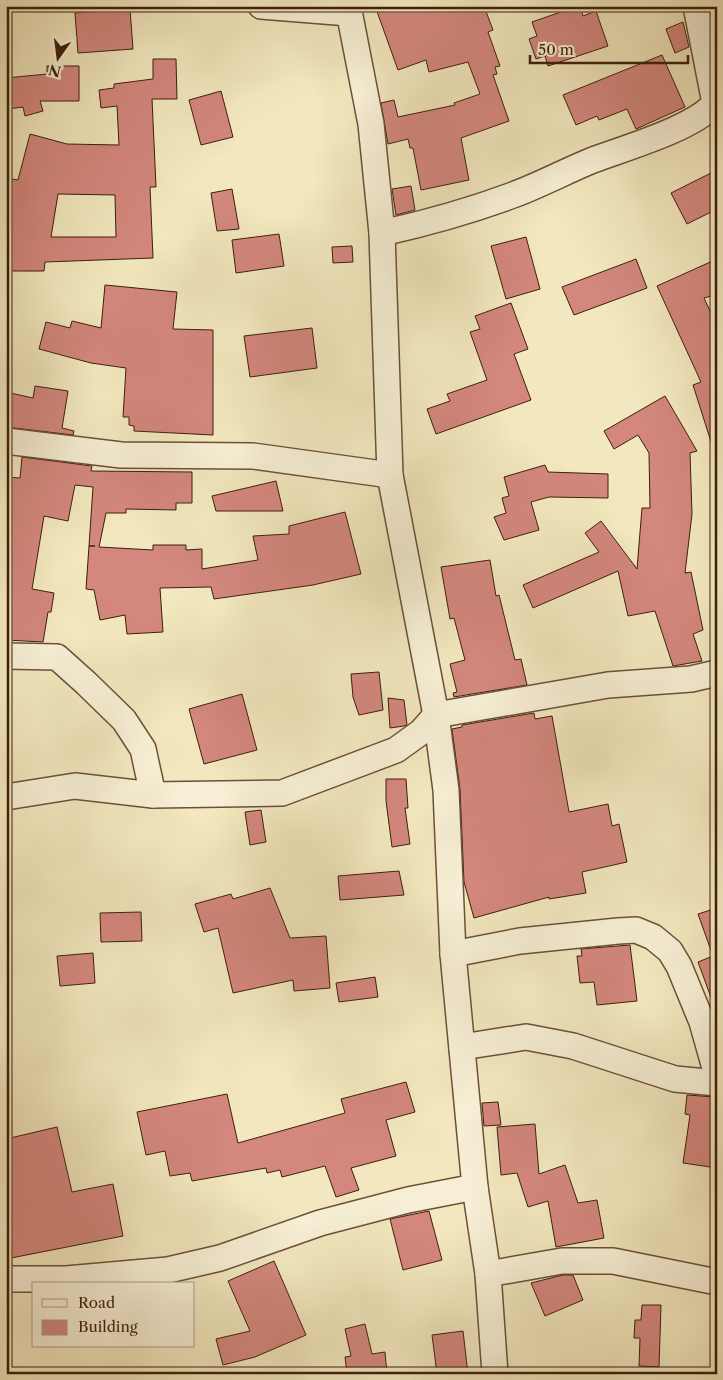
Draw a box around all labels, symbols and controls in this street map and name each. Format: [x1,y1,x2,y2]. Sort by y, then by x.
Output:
north arrow [32,32,82,82]
scale bar [530,32,688,64]
text: 50 m [538,40,574,59]
text: N [47,60,63,81]
legend [32,1282,195,1348]
text: Road [78,1293,115,1312]
text: Building [78,1317,138,1336]

